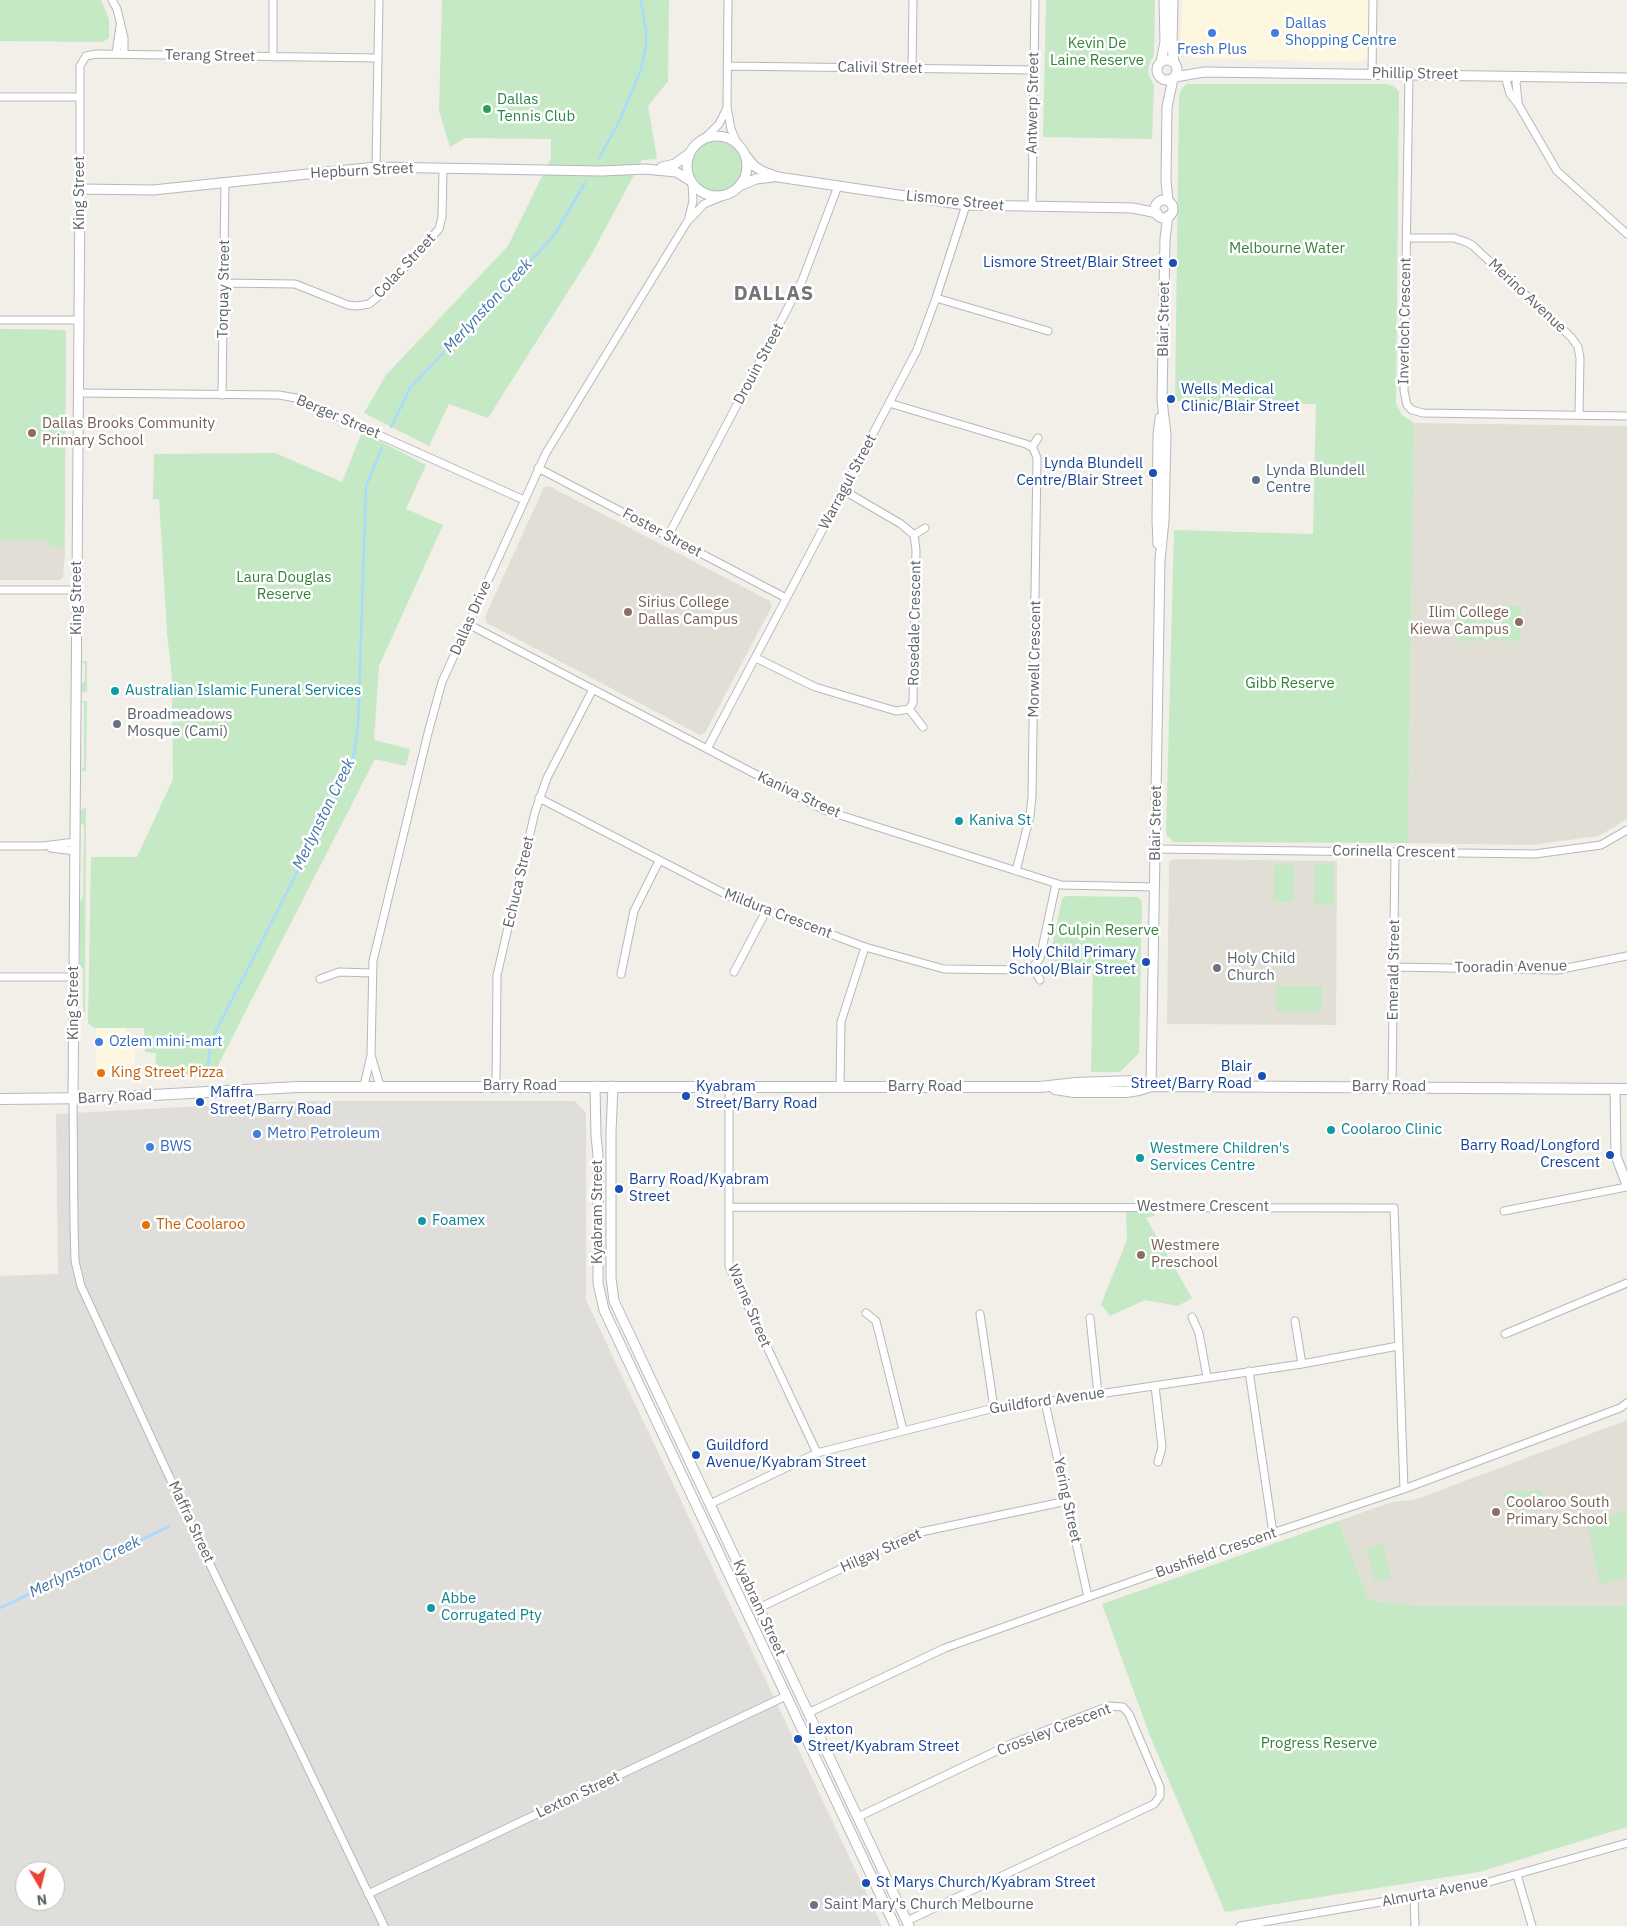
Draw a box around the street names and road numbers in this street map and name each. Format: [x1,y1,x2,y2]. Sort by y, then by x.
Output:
street label: Terang Street [165,46,255,66]
street label: Antwerp Street [1023,52,1043,154]
street label: Calivil Street [837,58,923,78]
street label: Phillip Street [1372,64,1458,84]
street label: King Street [71,156,89,230]
street label: Hepburn Street [310,159,414,183]
street label: Lismore Street [905,187,1005,215]
street label: Colac Street [370,230,440,302]
street label: Torquay Street [214,239,234,339]
street label: Merino Avenue [1484,255,1570,337]
street label: Inverloch Crescent [1395,257,1415,385]
street label: Blair Street [1154,281,1174,357]
street label: Drouin Street [730,320,788,408]
street label: Berger Street [293,391,383,443]
street label: Warragul Street [815,431,881,533]
street label: Foster Street [619,505,705,561]
street label: Rosedale Crescent [905,560,925,686]
street label: King Street [68,561,86,635]
street label: Dallas Drive [447,578,495,658]
street label: Morwell Crescent [1025,600,1045,718]
street label: Kaniva Street [755,768,843,822]
street label: Blair Street [1146,785,1166,861]
street label: Echuca Street [500,834,538,930]
street label: Corinella Crescent [1332,842,1456,862]
street label: Mildura Crescent [722,885,834,943]
street label: Emerald Street [1384,919,1404,1021]
street label: Tooradin Avenue [1455,957,1567,977]
street label: King Street [65,966,83,1040]
street label: Barry Road [483,1077,557,1095]
street label: Barry Road [888,1078,962,1096]
street label: Barry Road [1352,1078,1426,1096]
street label: Barry Road [77,1086,153,1108]
street label: Kyabram Street [589,1160,607,1264]
street label: Westmere Crescent [1137,1198,1269,1216]
street label: Warne Street [723,1262,775,1350]
street label: Guildford Avenue [988,1384,1106,1418]
street label: Yering Street [1049,1456,1085,1544]
street label: Maffra Street [164,1478,218,1566]
street label: Bushfield Crescent [1153,1524,1279,1582]
street label: Hilgay Street [838,1525,924,1577]
street label: Kyabram Street [729,1557,789,1659]
street label: Crossley Crescent [994,1700,1114,1760]
street label: Lexton Street [533,1768,623,1822]
street label: Almurta Avenue [1380,1873,1490,1911]

